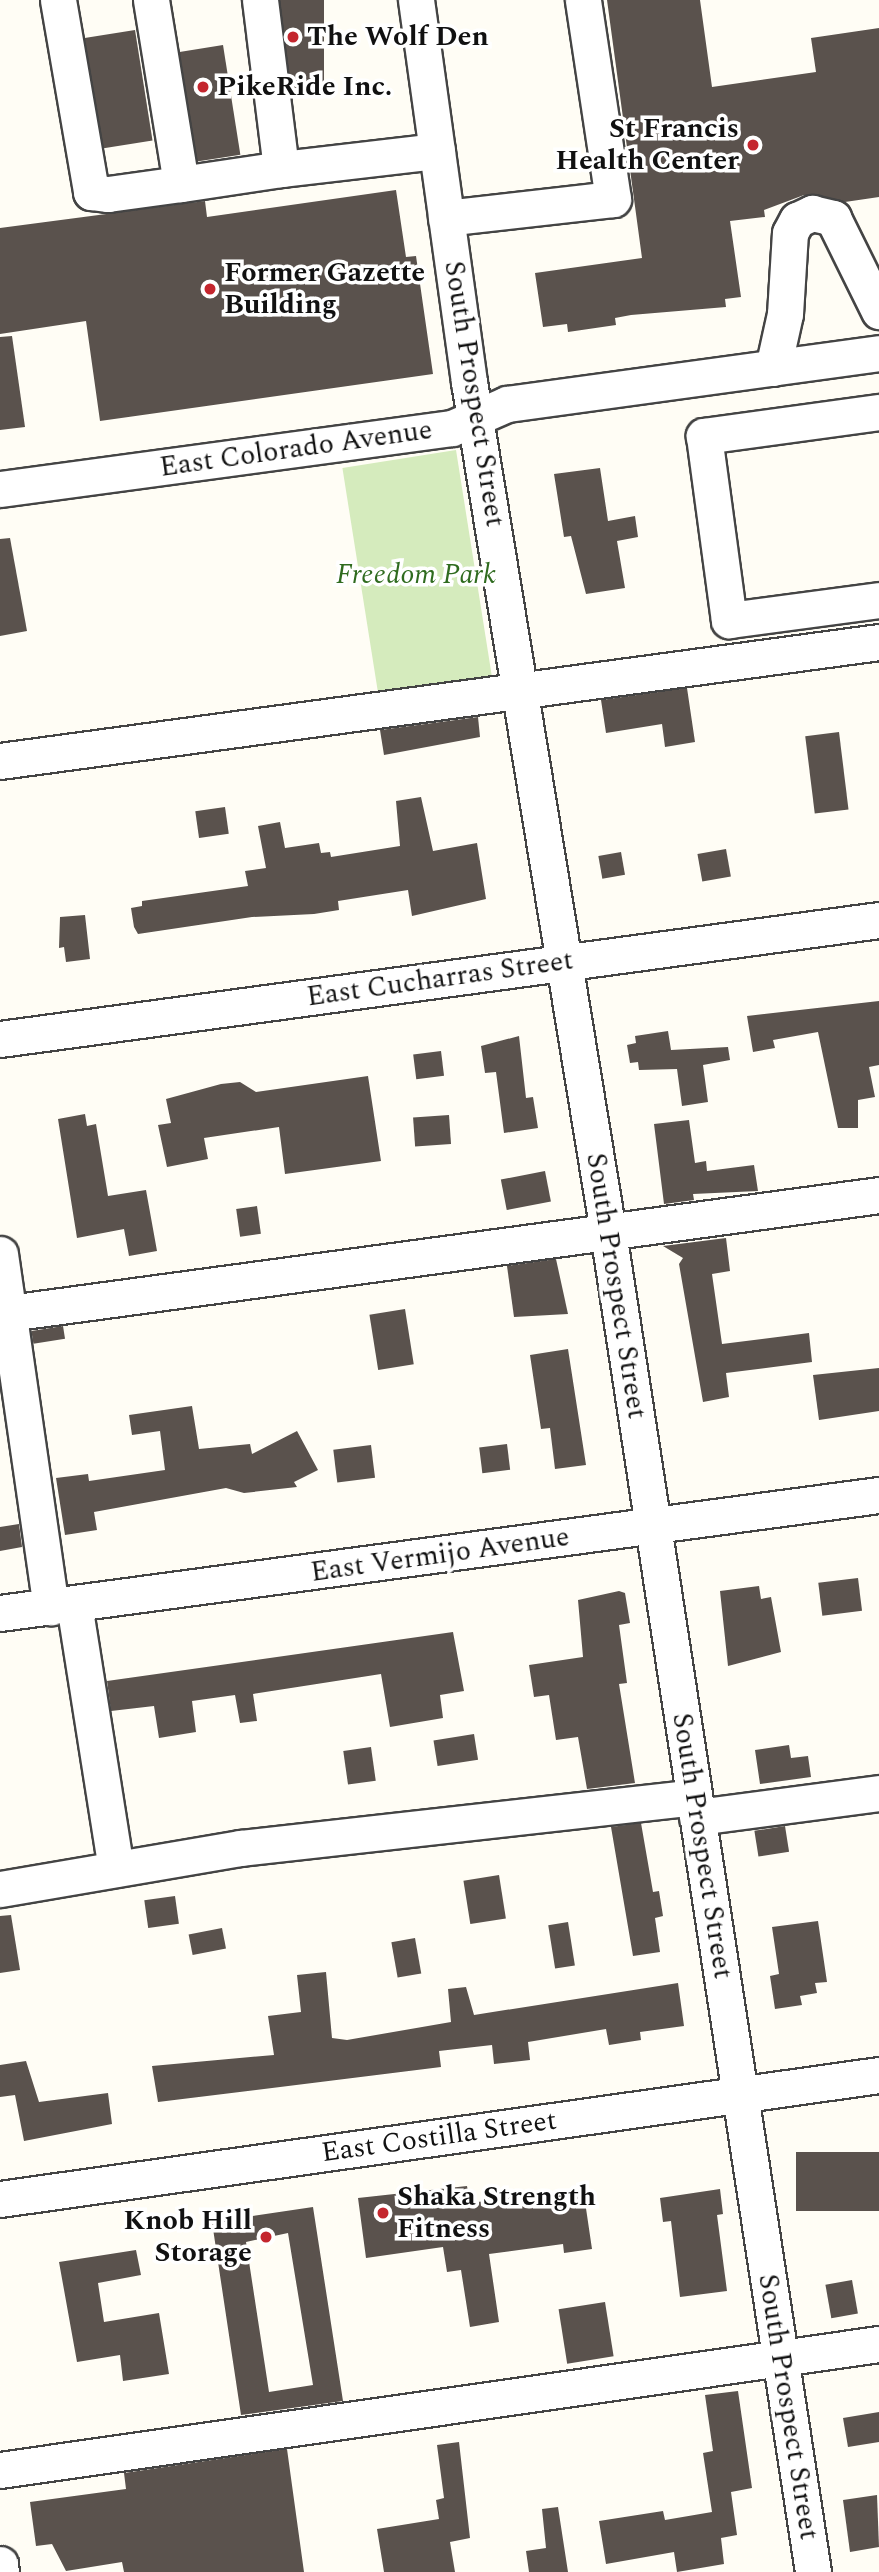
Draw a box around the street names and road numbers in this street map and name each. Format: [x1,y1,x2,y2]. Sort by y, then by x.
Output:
street label: South Prospect Street [436,259,512,529]
street label: East Colorado Avenue [158,413,434,485]
street label: East Cucharras Street [305,944,575,1014]
street label: South Prospect Street [578,1151,654,1421]
street label: East Vermijo Avenue [309,1520,571,1590]
street label: South Prospect Street [664,1711,740,1981]
street label: East Costilla Street [319,2104,559,2170]
street label: South Prospect Street [750,2272,826,2542]

